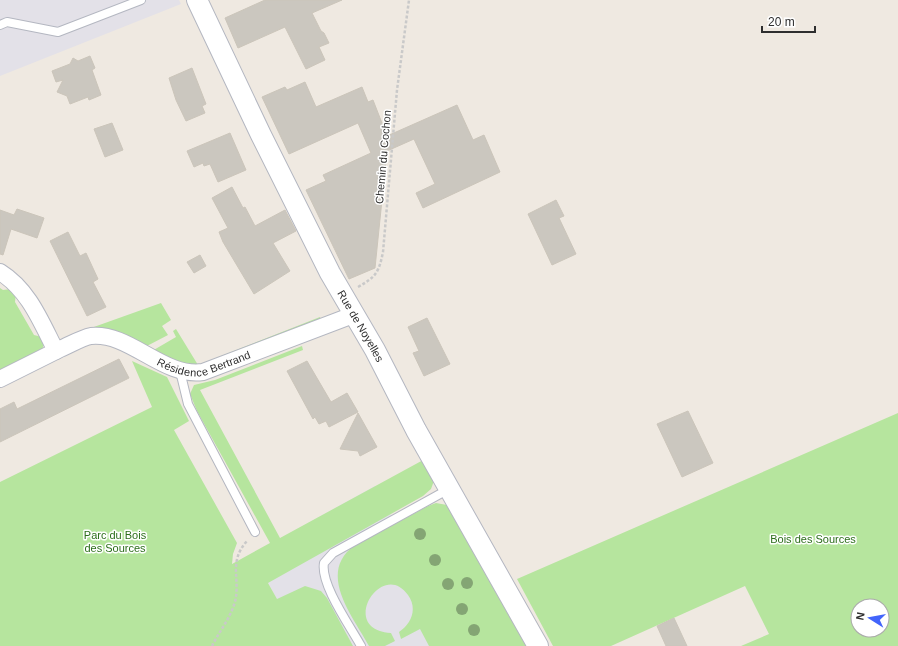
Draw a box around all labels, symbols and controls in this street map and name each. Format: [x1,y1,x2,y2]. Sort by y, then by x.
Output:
scale bar [762,8,815,34]
text: 20 m [768,15,795,29]
street label: Chemin du Cochon [373,110,393,204]
street label: Rue de Noyelles [335,288,386,364]
street label: Résidence Bertrand [155,349,252,379]
park label: Parc du Bois des Sources [84,529,147,554]
park label: Bois des Sources [770,533,856,545]
north arrow [850,598,890,638]
text: N [854,611,867,621]

